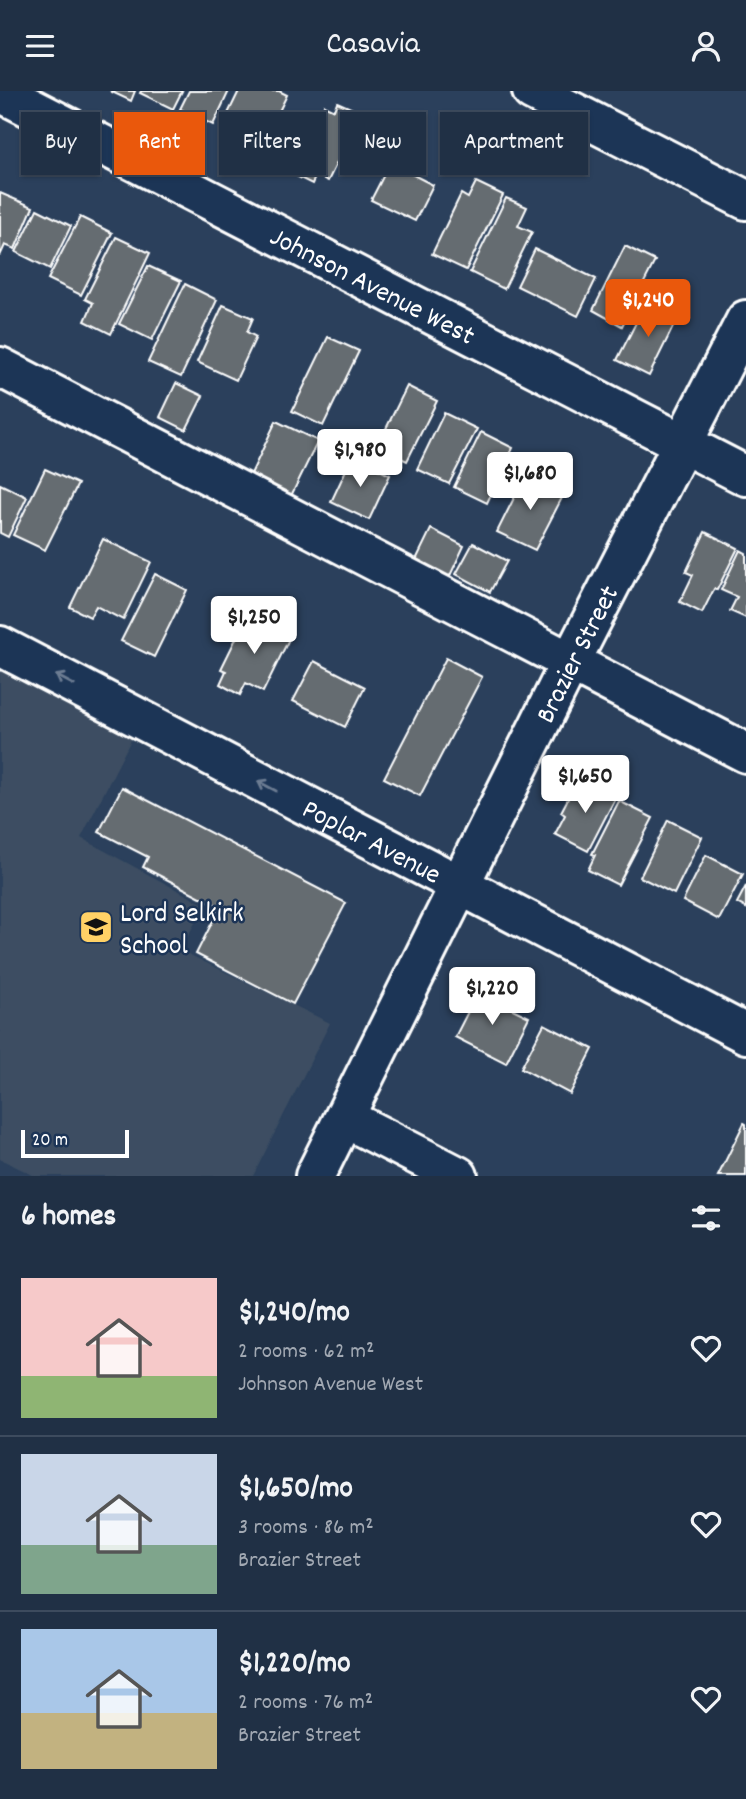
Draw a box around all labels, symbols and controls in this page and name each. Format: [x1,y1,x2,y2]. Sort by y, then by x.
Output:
text: Casavia [326,23,420,69]
icon: menu [21,27,59,65]
icon: person [687,27,725,65]
chip: Buy [21,112,100,175]
chip: Rent [114,112,205,175]
chip: Filters [219,112,326,175]
chip: New [340,112,426,175]
chip: Apartment [440,112,588,175]
street label: Johnson Avenue West [262,219,481,358]
pin: $1,240 [591,279,705,339]
text: $1,240 [621,285,675,318]
pin: $1,980 [303,429,417,489]
text: $1,980 [333,435,387,468]
pin: $1,680 [473,453,587,512]
text: $1,680 [503,458,557,491]
street label: Brazier Street [528,580,632,731]
pin: $1,250 [197,596,311,656]
text: $1,250 [227,602,281,635]
one-way arrow [55,673,76,687]
pin: $1,650 [528,755,642,815]
text: $1,650 [557,761,613,794]
one-way arrow [257,779,278,792]
street label: Poplar Avenue [294,792,447,897]
place label: Lord Selkirk School [120,896,244,968]
school or university icon: Lord Selkirk School [77,908,115,946]
pin: $1,220 [435,967,549,1027]
text: $1,220 [465,973,519,1006]
scale bar [21,1127,130,1159]
text: 20 m [32,1128,68,1155]
text: 6 homes [21,1197,116,1240]
icon: filters [687,1199,725,1237]
text: $1,240/mo [238,1293,350,1336]
icon: home [77,1306,161,1390]
icon: heart [687,1329,725,1367]
text: 2 rooms · 62 m² [238,1336,374,1369]
text: Johnson Avenue West [238,1369,423,1402]
text: $1,650/mo [238,1469,353,1512]
icon: home [77,1482,161,1566]
icon: heart [687,1505,725,1543]
text: 3 rooms · 86 m² [238,1512,374,1545]
text: Brazier Street [238,1545,361,1578]
text: $1,220/mo [238,1644,351,1687]
icon: home [77,1657,161,1741]
icon: heart [687,1680,725,1718]
text: 2 rooms · 76 m² [238,1687,373,1720]
text: Brazier Street [238,1720,361,1753]

